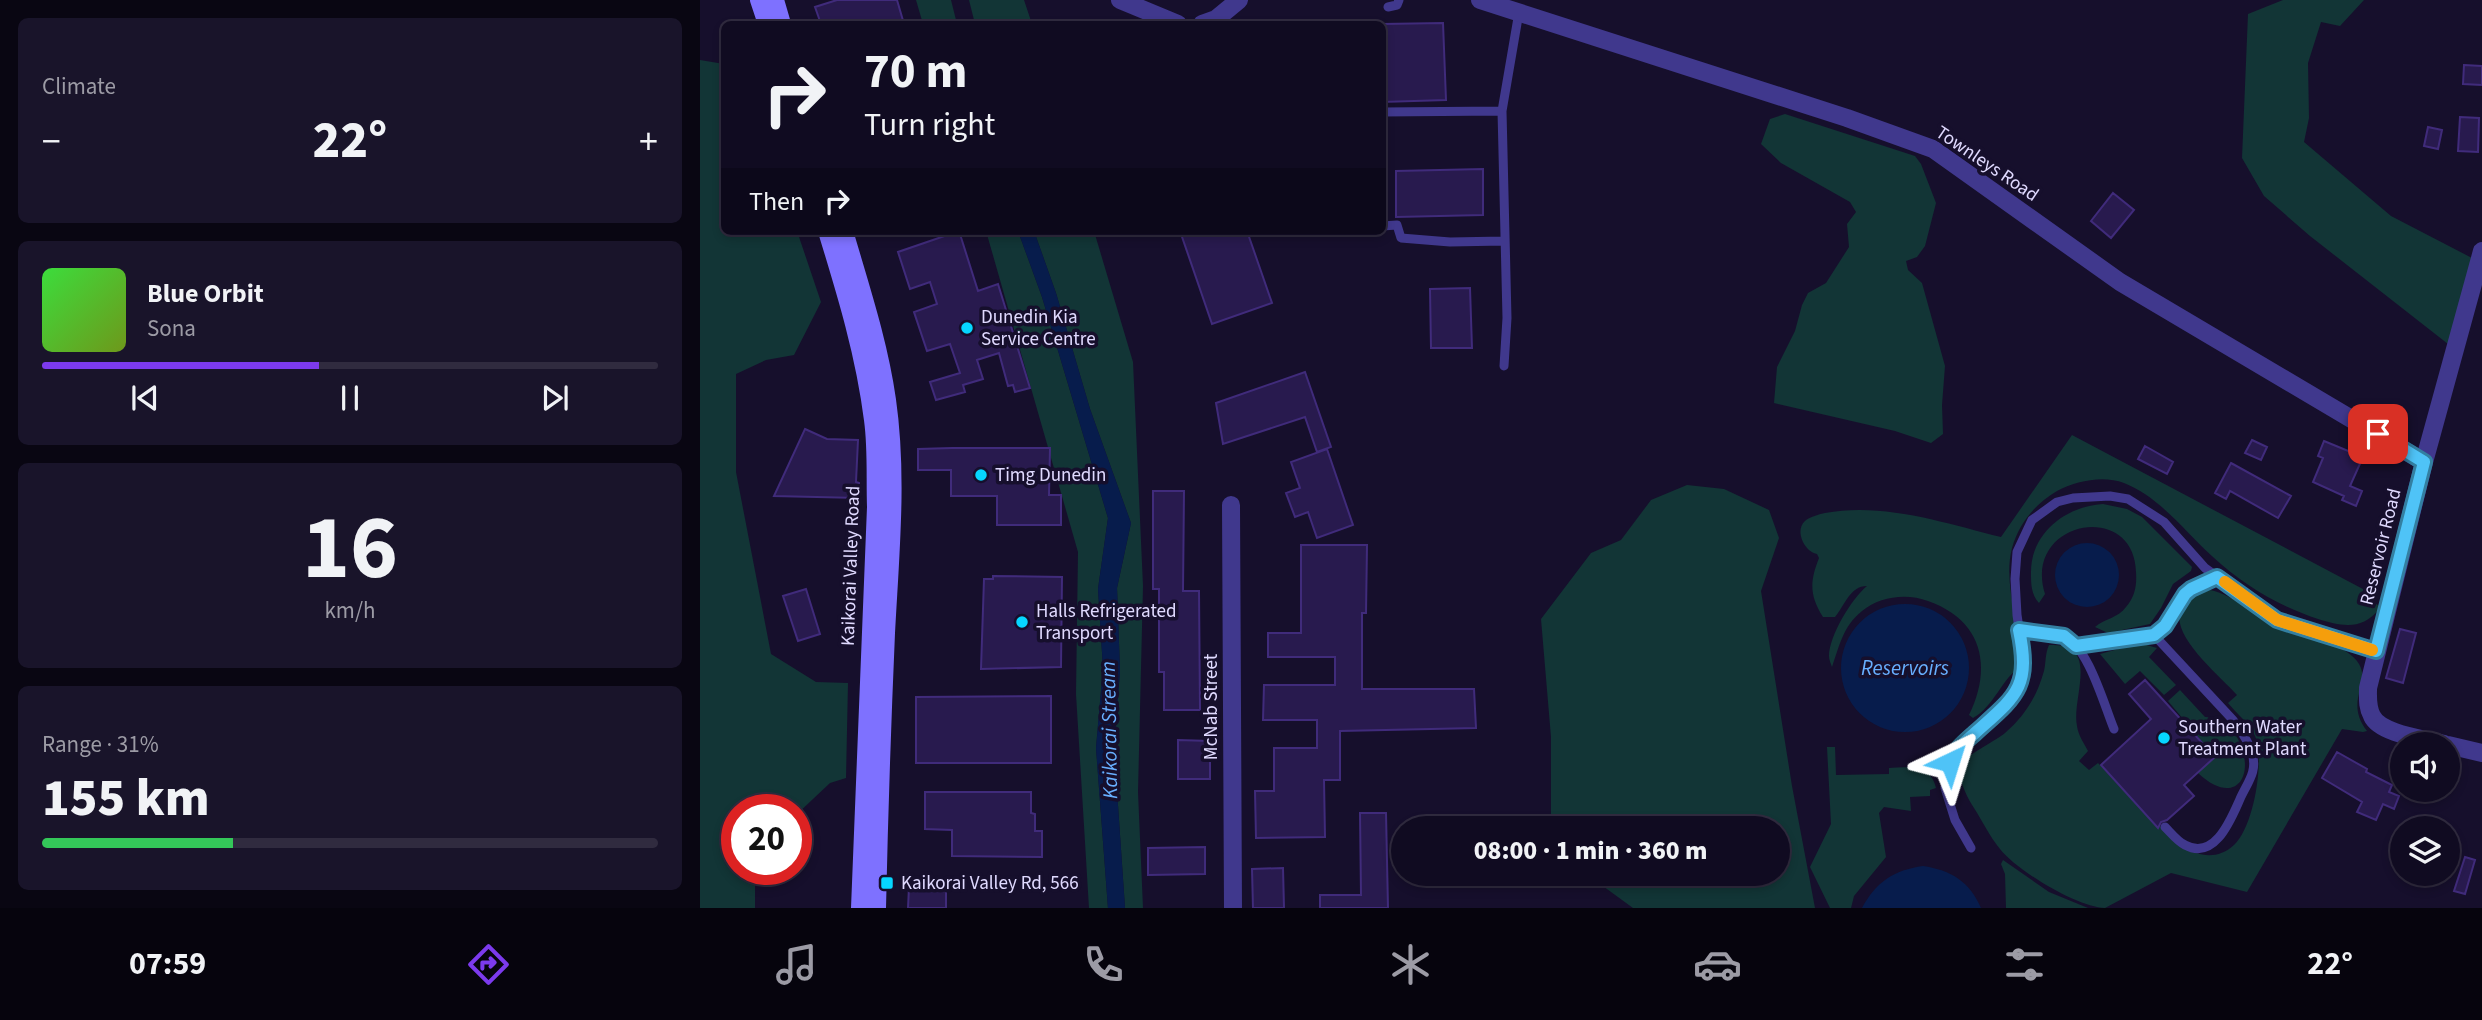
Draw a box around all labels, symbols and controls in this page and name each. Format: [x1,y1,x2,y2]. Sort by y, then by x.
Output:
text: 70 m [864,37,968,107]
icon: right [749,49,840,140]
text: Climate [42,70,116,103]
text: Turn right [864,102,995,148]
text: 22° [313,104,387,178]
text: − [42,115,61,169]
text: + [639,115,658,169]
street label: Townleys Road [1930,120,2044,208]
icon: right [818,182,856,220]
text: Then [749,183,804,220]
text: Blue Orbit [147,275,264,312]
place label: Dunedin Kia Service Centre [981,304,1096,353]
text: Sona [147,312,196,345]
marker: Dunedin Kia Service Centre [959,320,975,336]
icon: previous [126,379,164,417]
icon: pause [331,379,369,417]
icon: next [536,379,574,417]
pin [2348,404,2408,464]
icon: arrive [2359,415,2397,453]
place label: Timg Dunedin [995,462,1106,489]
marker: Timg Dunedin [973,467,989,483]
text: 16 [302,484,398,613]
street label: Kaikorai Valley Road [835,485,867,647]
street label: Reservoir Road [2353,486,2409,608]
text: km/h [324,594,376,627]
place label: Halls Refrigerated Transport [1036,598,1177,647]
marker: Halls Refrigerated Transport [1014,614,1030,630]
street label: McNab Street [1198,653,1225,760]
water label: Reservoirs [1861,653,1949,683]
water label: Kaikorai Stream [1093,661,1125,799]
place label: Southern Water Treatment Plant [2178,714,2307,763]
position arrow [1913,725,1987,799]
text: Range · 31% [42,728,159,761]
marker: Southern Water Treatment Plant [2156,730,2172,746]
map controls [2390,732,2460,886]
button: sound [2390,732,2460,802]
text: 155 km [42,762,210,836]
speed limit sign: 20 [721,794,812,885]
button: layers [2390,816,2460,886]
text: 08:00 · 1 min · 360 m [1474,832,1707,869]
place label: Kaikorai Valley Rd, 566 [901,870,1079,897]
marker: Kaikorai Valley Rd, 566 [879,875,895,891]
icon: directions [464,940,513,989]
icon: music [772,940,821,989]
icon: phone [1079,940,1128,989]
icon: climate [1386,940,1435,989]
icon: car [1693,940,1742,989]
icon: filters [2000,940,2049,989]
text: 07:59 [129,941,206,987]
text: 22° [2307,941,2353,987]

